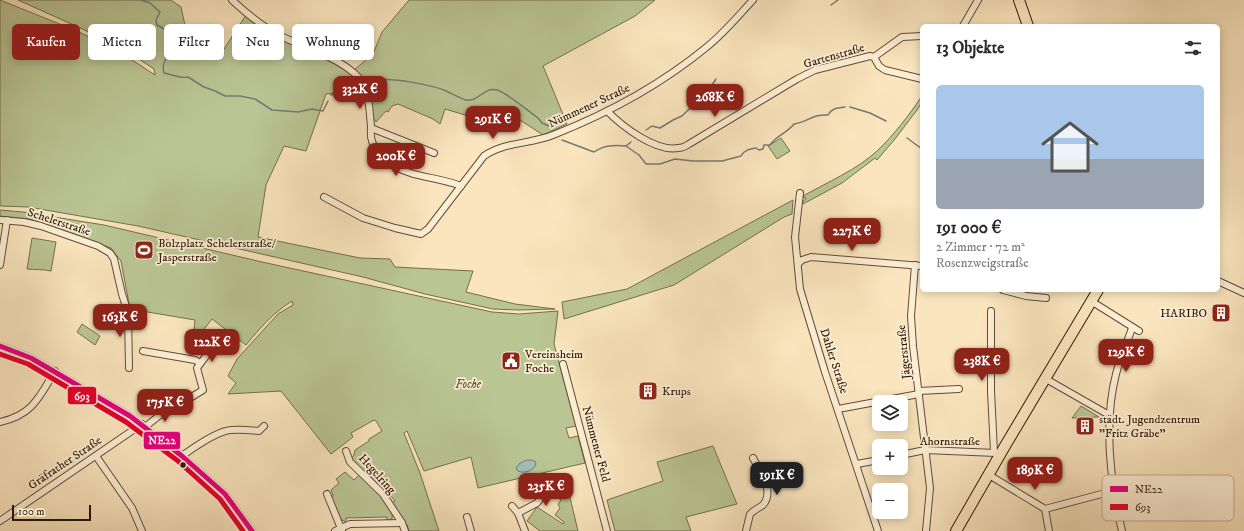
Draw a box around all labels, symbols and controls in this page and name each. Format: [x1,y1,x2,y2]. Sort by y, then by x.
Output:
chip: Kaufen [12,24,80,60]
chip: Mieten [88,24,156,60]
chip: Filter [164,24,224,60]
chip: Neu [232,24,284,60]
chip: Wohnung [292,24,374,60]
text: 13 Objekte [936,37,1004,59]
icon: filters [1182,37,1204,59]
street label: Gartenstraße [802,40,866,72]
pin: 332K € [327,76,393,110]
street label: Nümmener Straße [546,80,632,132]
text: 332K € [342,81,378,97]
pin: 268K € [682,84,748,118]
text: 268K € [695,89,735,105]
pin: 291K € [460,106,526,140]
text: 291K € [474,111,512,127]
icon: home [1034,111,1106,183]
pin: 200K € [363,143,429,177]
text: 200K € [376,148,416,164]
street label: Schelerstraße [26,205,92,239]
text: 191 000 € [936,217,1002,239]
pin: 227K € [819,218,885,252]
text: 227K € [833,223,871,239]
place label: Bolzplatz Schelerstraße/ Jasperstraße [157,236,277,265]
sports icon: Bolzplatz Schelerstraße/ Jasperstraße [133,239,155,261]
text: 2 Zimmer · 72 m² [936,239,1025,255]
text: Rosenzweigstraße [936,255,1029,271]
building icon: HARIBO [1210,302,1232,324]
pin: 163K € [87,304,153,338]
place label: HARIBO [1160,306,1207,321]
text: 163K € [102,309,138,325]
street label: Jägerstraße [894,324,914,381]
street label: Dahler Straße [816,326,852,396]
pin: 122K € [179,329,245,363]
text: 122K € [193,334,231,350]
pin: 129K € [1093,339,1159,373]
text: 129K € [1107,344,1145,360]
place label: Vereinsheim Foche [524,347,583,376]
pin: 238K € [949,348,1015,382]
public building icon: Vereinsheim Foche [500,350,522,372]
text: 238K € [963,353,1001,369]
park label: Foche [455,377,482,392]
building icon: Krups [637,380,659,402]
place label: Krups [662,384,691,399]
line badge: 693 [67,386,97,405]
pin: 175K € [132,389,198,423]
text: 693 [74,390,90,404]
text: 175K € [146,394,184,410]
map controls [872,395,908,519]
button: layers [872,395,908,431]
street label: Nümmener Feld [579,404,613,484]
place label: städt. Jugendzentrum "Fritz Gräbe" [1099,412,1200,441]
building icon: städt. Jugendzentrum "Fritz Gräbe" [1074,415,1096,437]
line badge: NE22 [143,431,181,450]
street label: Gräfrather Straße [25,433,105,493]
text: NE22 [148,434,176,448]
street label: Ahornstraße [920,434,980,449]
button: + [872,439,908,475]
street label: Hegelring [355,451,399,497]
pin: 189K € [1002,457,1068,491]
unlabelled marker [178,460,188,470]
pin: 191K € [744,462,810,496]
text: 189K € [1016,462,1054,478]
text: 191K € [759,467,795,483]
pin: 235K € [513,473,579,507]
legend [1102,475,1234,521]
text: 235K € [527,478,565,494]
button: − [872,483,908,519]
text: NE22 [1135,483,1163,497]
text: 693 [1135,501,1150,515]
scale bar [12,503,91,522]
text: 100 m [18,505,44,519]

